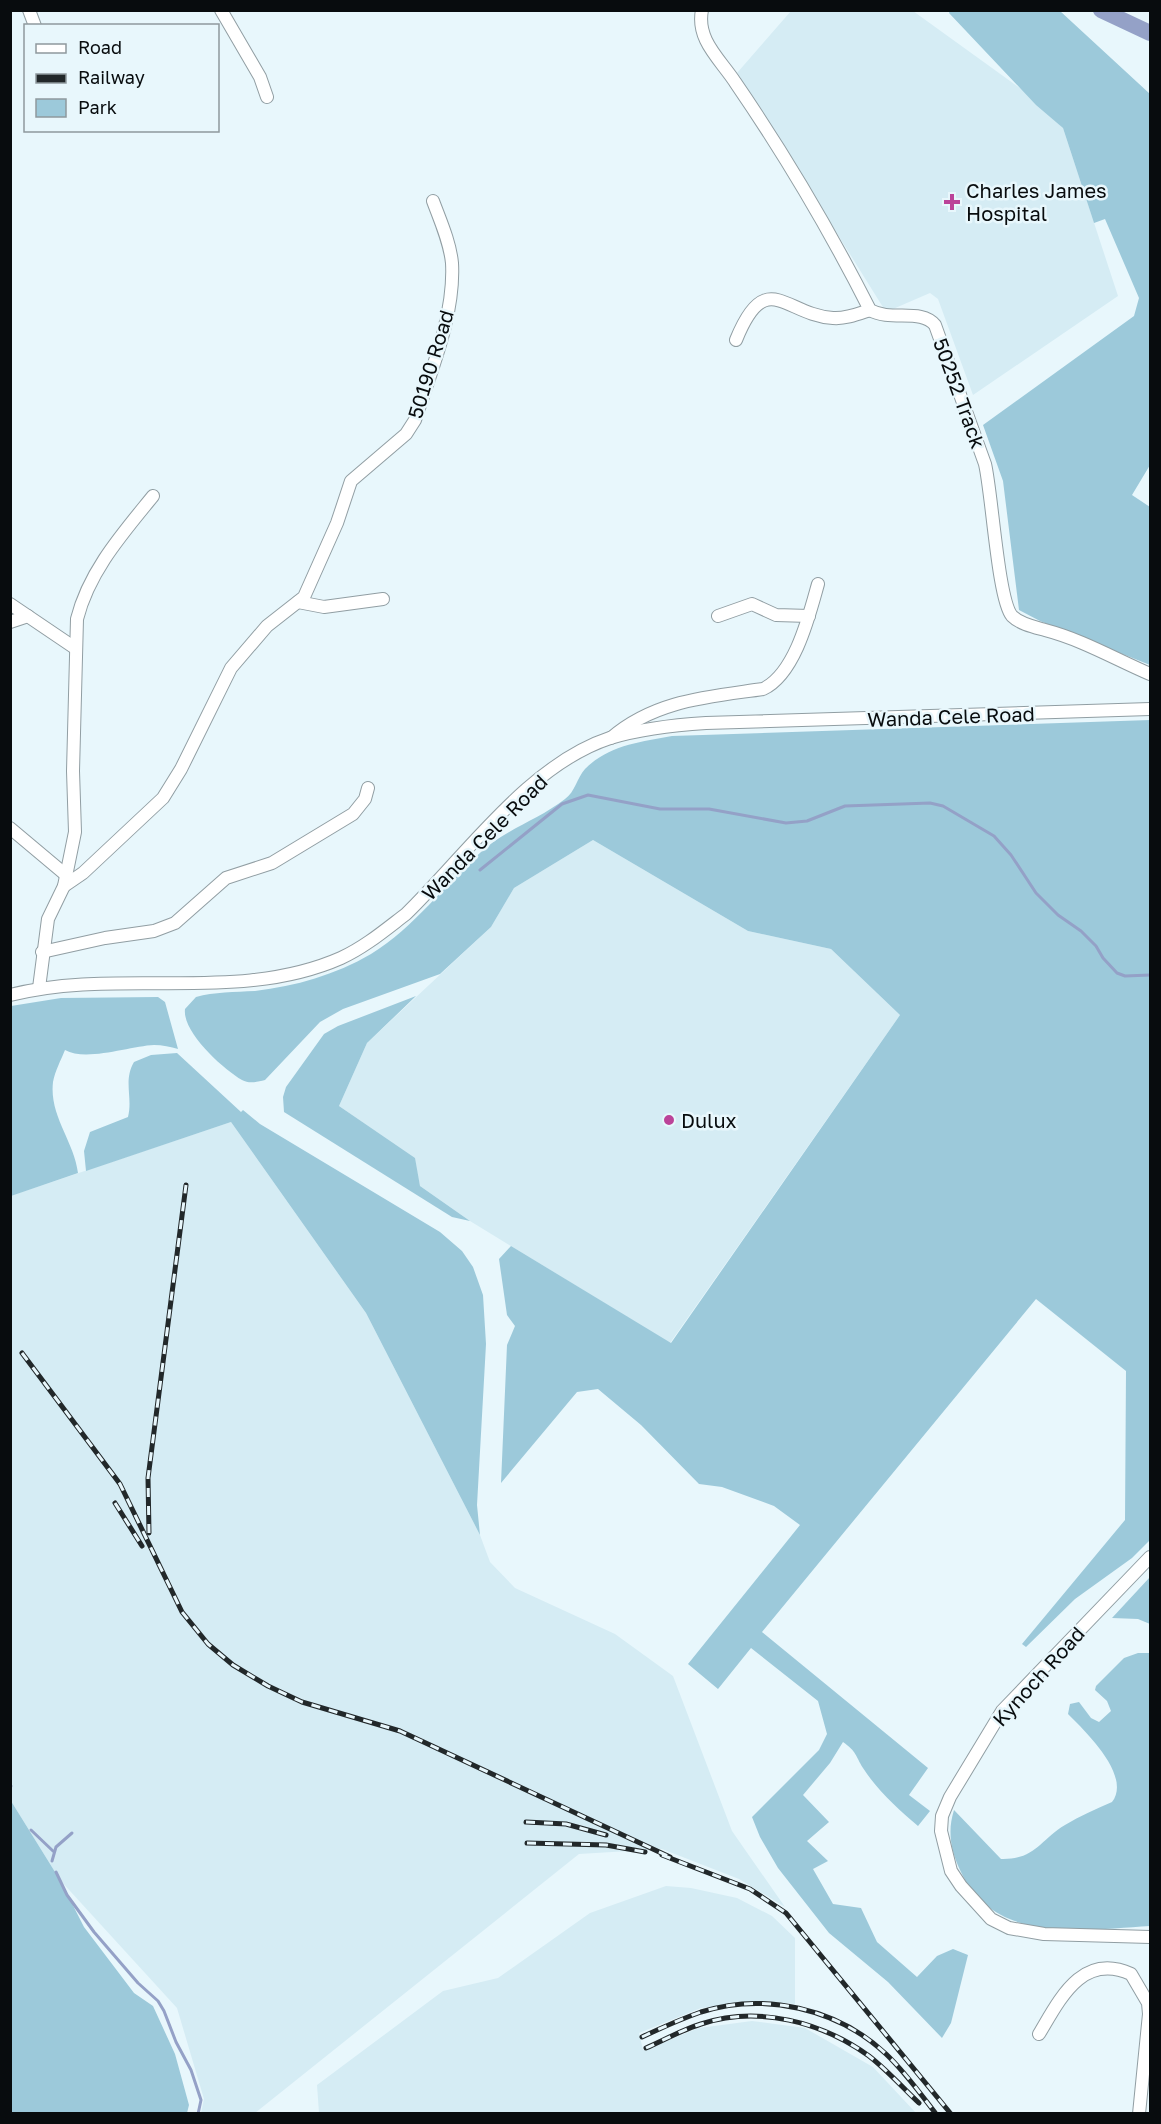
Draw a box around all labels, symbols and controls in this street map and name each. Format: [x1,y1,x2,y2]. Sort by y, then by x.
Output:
legend [24,24,219,132]
text: Road [78,36,122,58]
text: Railway [78,66,145,88]
text: Park [78,96,117,118]
place label: Charles James Hospital [966,178,1107,225]
marker: Charles James Hospital [943,193,961,211]
street label: 50190 Road [402,307,458,421]
street label: 50252 Track [929,335,991,451]
street label: Wanda Cele Road [867,701,1035,731]
street label: Wanda Cele Road [416,769,552,905]
place label: Dulux [681,1108,737,1132]
marker: Dulux [662,1113,676,1127]
street label: Kynoch Road [987,1621,1089,1731]

